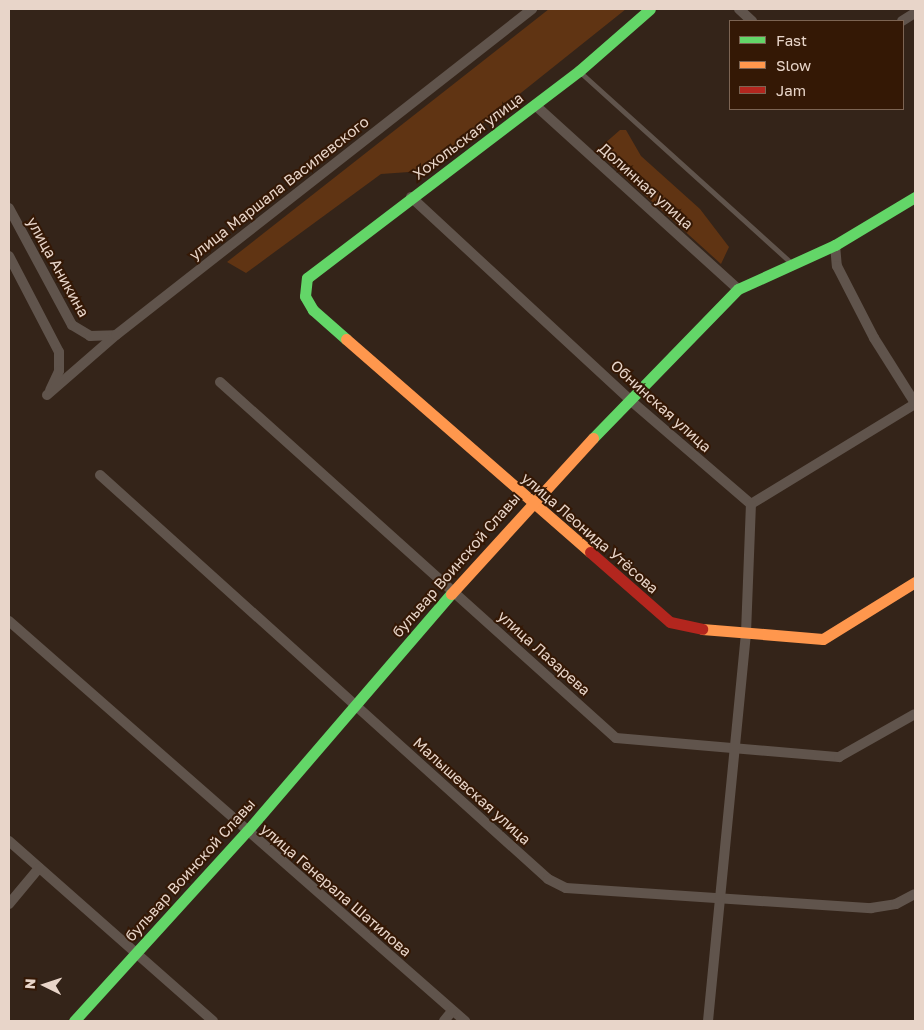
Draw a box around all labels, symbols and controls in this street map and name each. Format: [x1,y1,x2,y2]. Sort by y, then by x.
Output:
legend [729,20,904,110]
text: Fast [776,31,807,49]
text: Slow [776,56,811,74]
text: Jam [776,81,806,99]
street label: Хохольская улица [409,89,527,183]
street label: улица Маршала Василевского [186,112,372,264]
street label: Долинная улица [595,139,697,233]
street label: улица Аникина [23,214,93,320]
street label: Обнинская улица [607,356,715,456]
street label: улица Леонида Утёсова [518,469,662,597]
street label: бульвар Воинской Славы [388,489,524,641]
street label: улица Лазарева [494,607,594,699]
street label: Малышевская улица [410,734,534,848]
street label: бульвар Воинской Славы [121,795,259,945]
street label: улица Генерала Шатилова [257,820,415,960]
north arrow [20,960,70,1010]
text: N [21,978,38,990]

